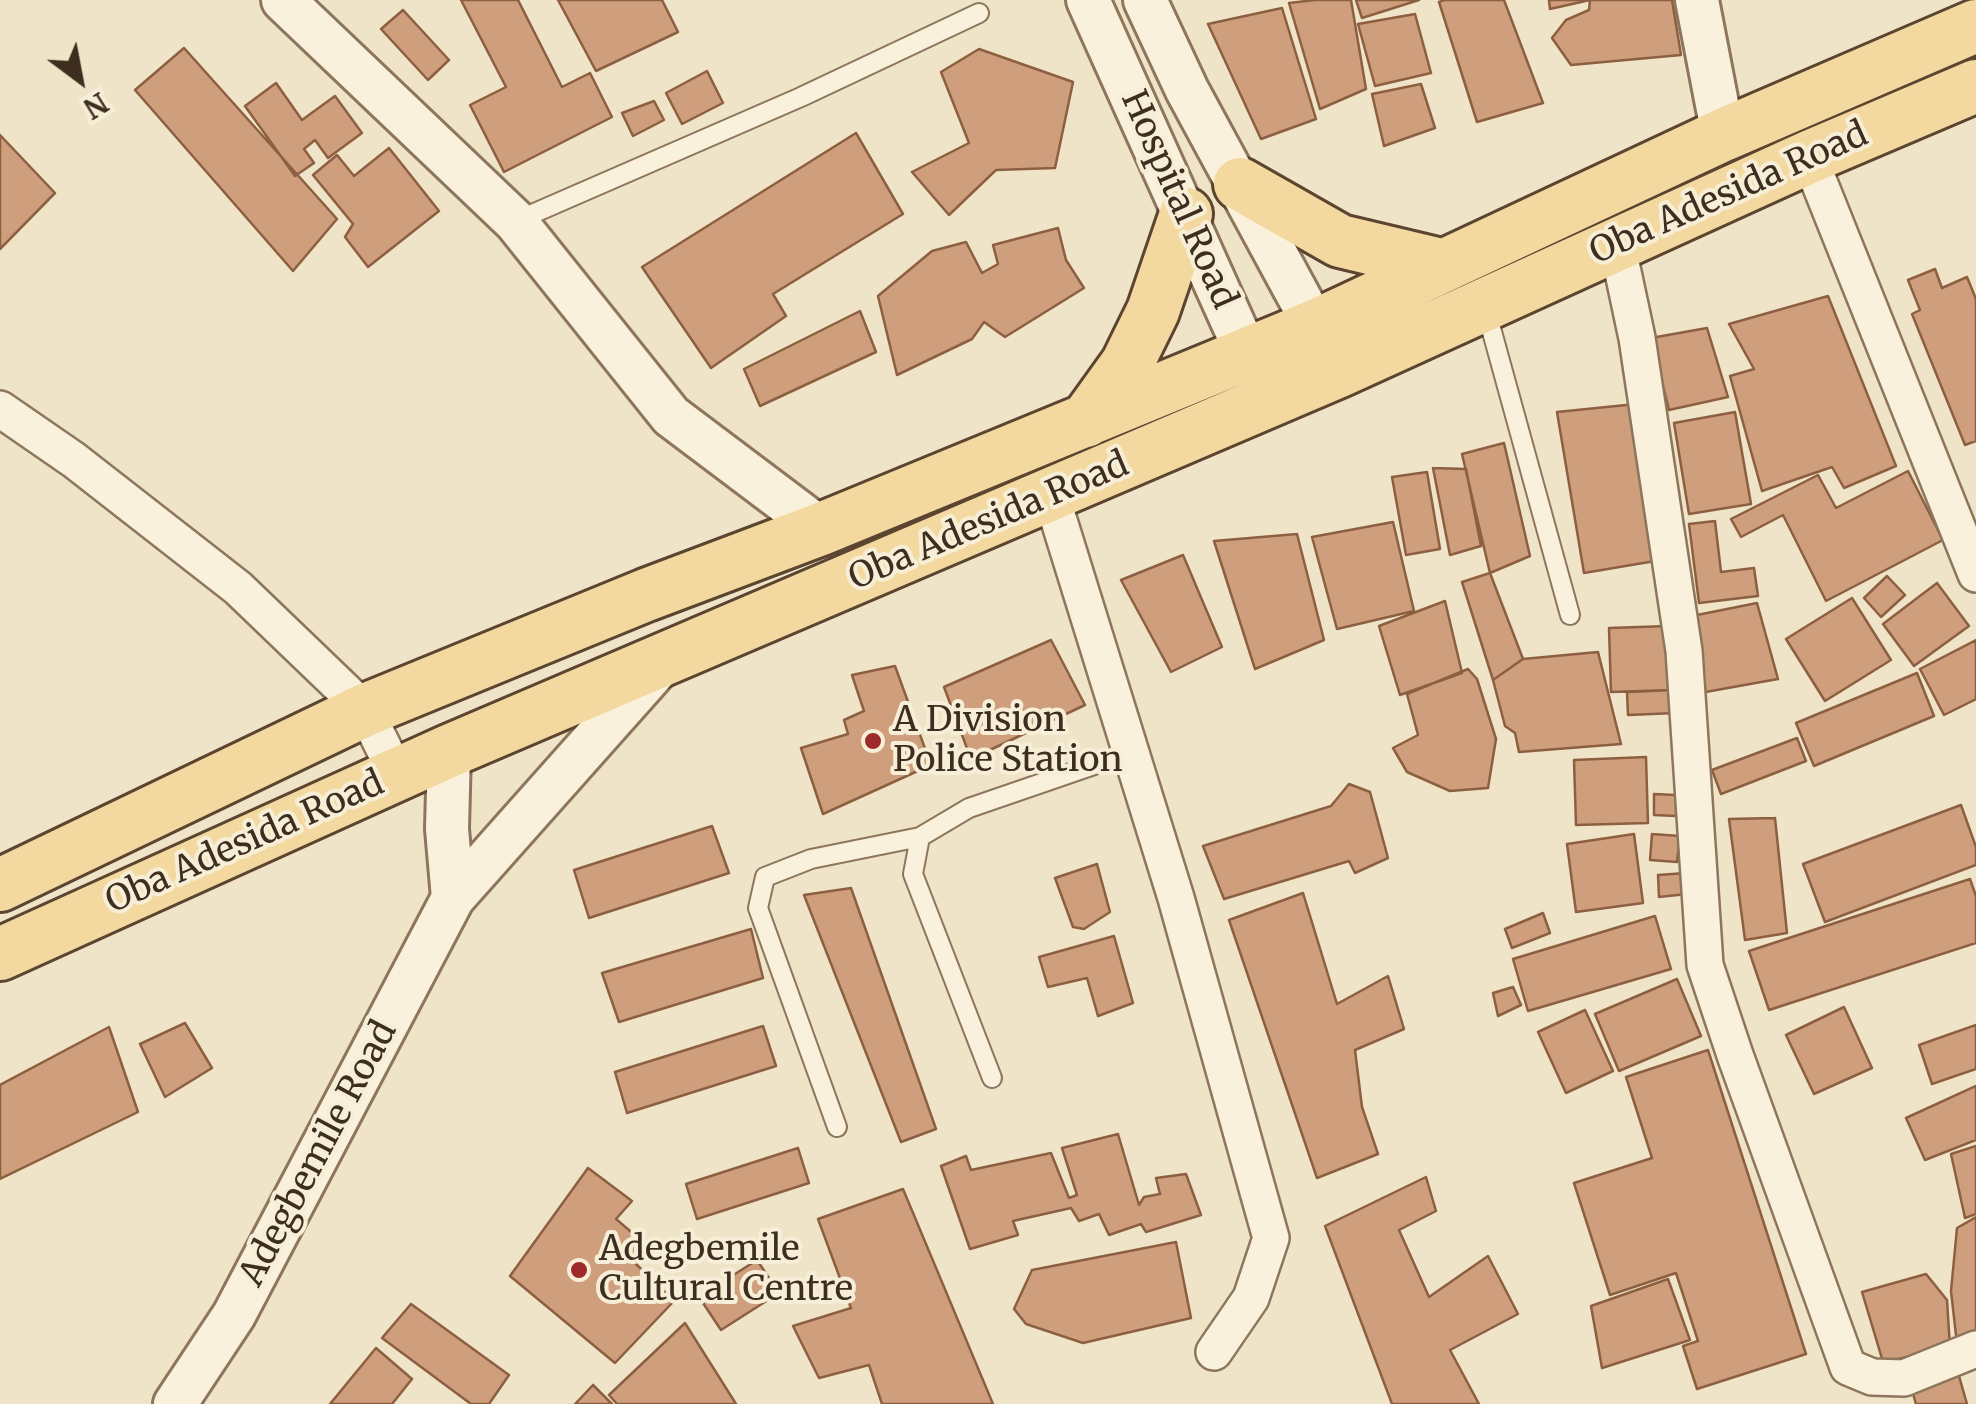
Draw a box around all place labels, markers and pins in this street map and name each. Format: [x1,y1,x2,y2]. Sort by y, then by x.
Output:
place label: A Division Police Station [893,700,1123,782]
marker: A Division Police Station [862,730,884,752]
place label: Adegbemile Cultural Centre [599,1229,853,1311]
marker: Adegbemile Cultural Centre [568,1259,590,1281]

